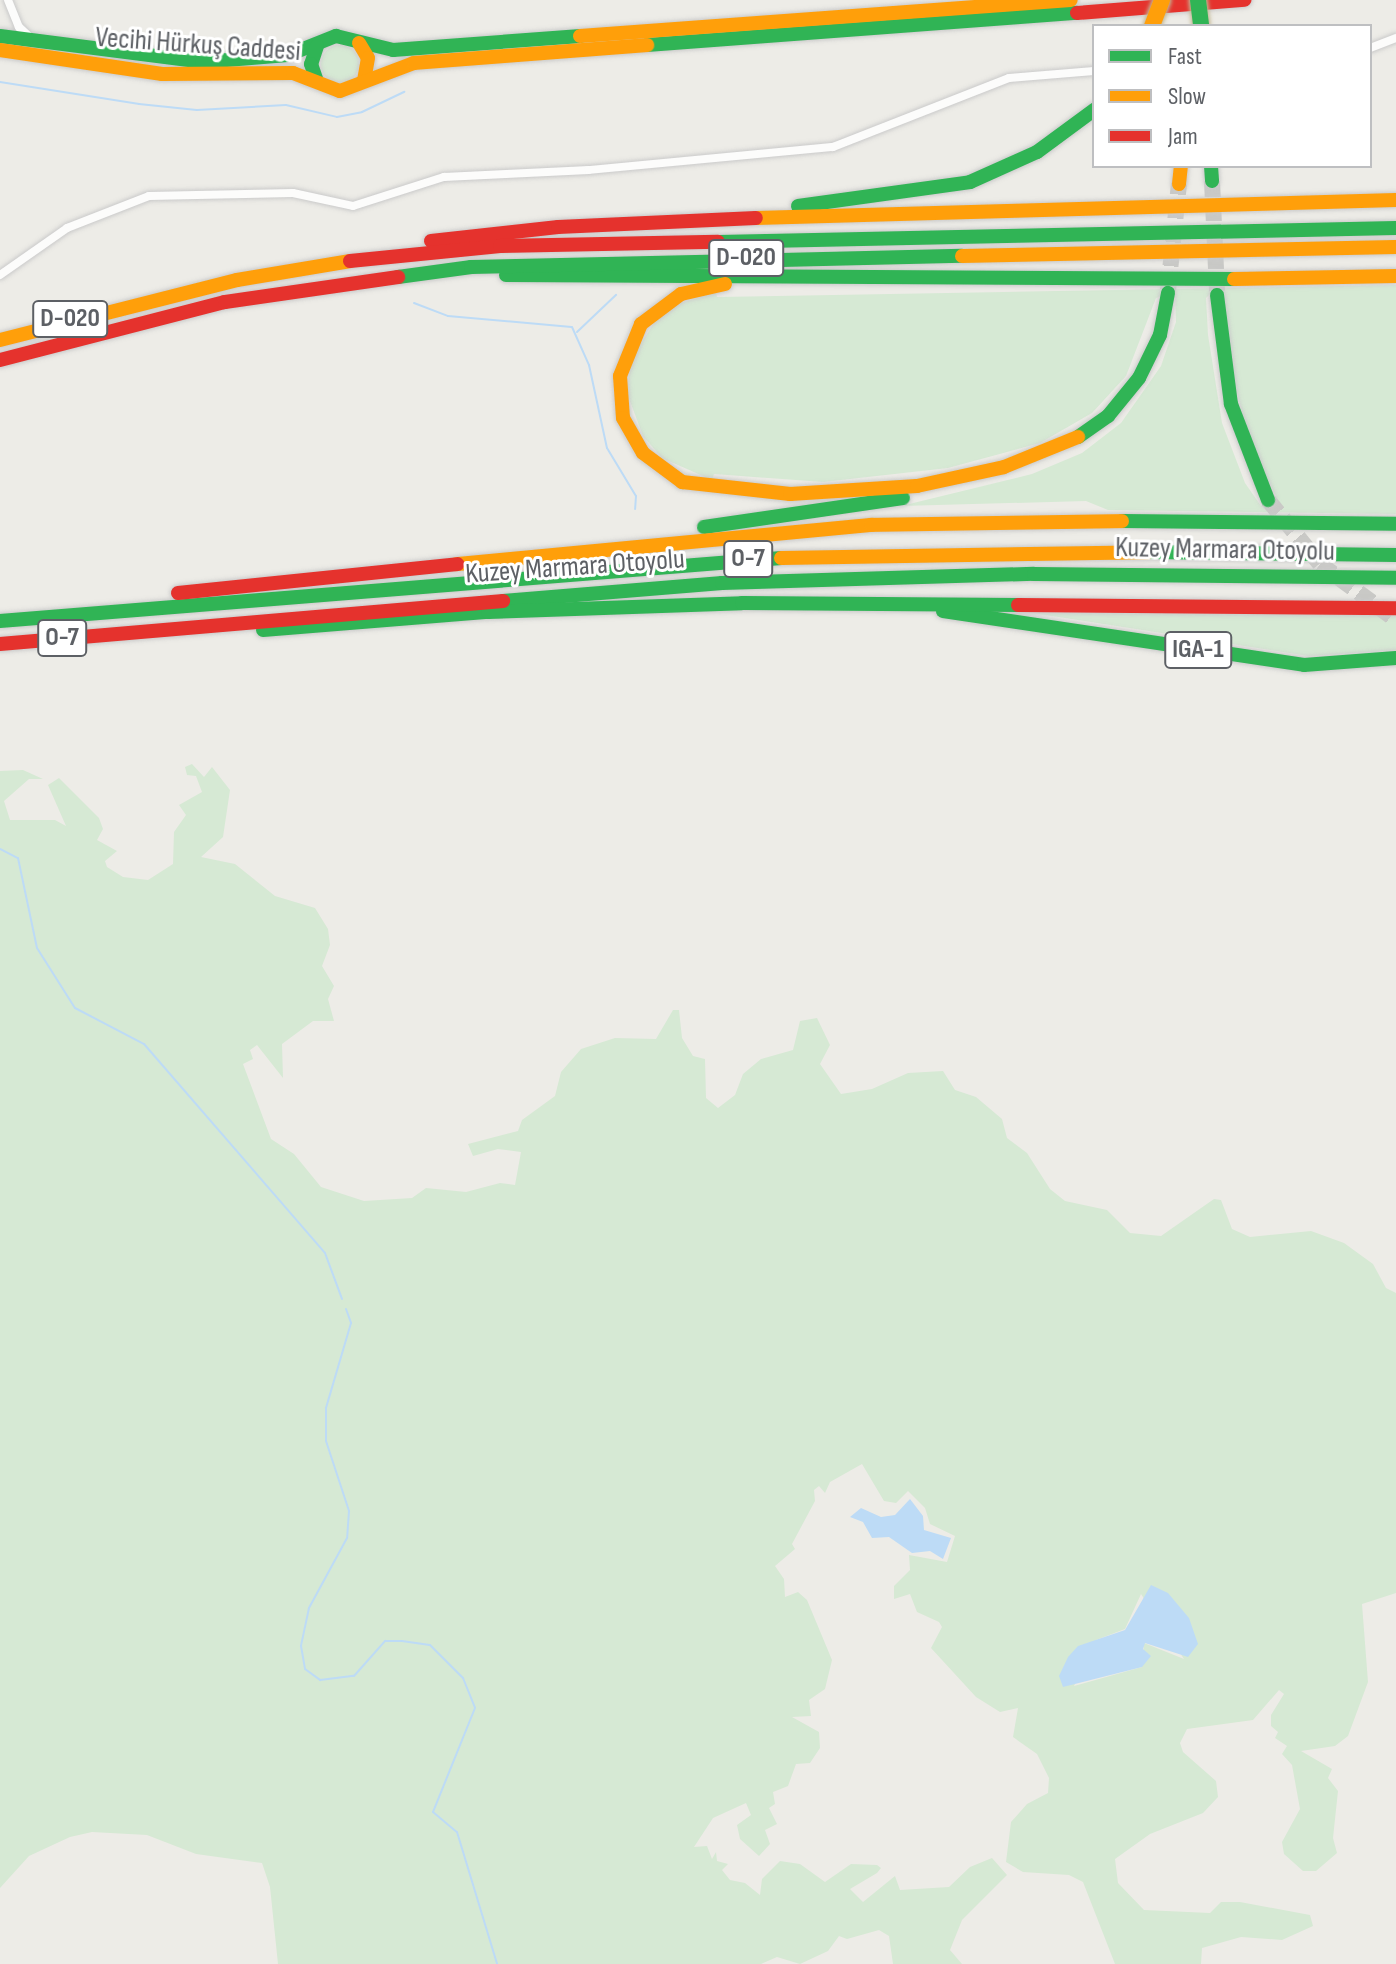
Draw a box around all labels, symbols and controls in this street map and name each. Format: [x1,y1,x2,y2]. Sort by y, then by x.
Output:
street label: Vecihi Hürkuş Caddesi [94,21,302,69]
legend [1092,24,1372,168]
text: Fast [1168,42,1202,71]
text: Slow [1168,82,1206,111]
text: Jam [1168,122,1198,151]
road number: D-020 [708,236,784,280]
road number: D-020 [32,297,108,341]
street label: Kuzey Marmara Otoyolu [1115,531,1335,569]
road number: O-7 [722,537,774,581]
street label: Kuzey Marmara Otoyolu [464,543,686,591]
road number: O-7 [36,616,88,660]
road number: IGA-1 [1164,628,1232,672]

